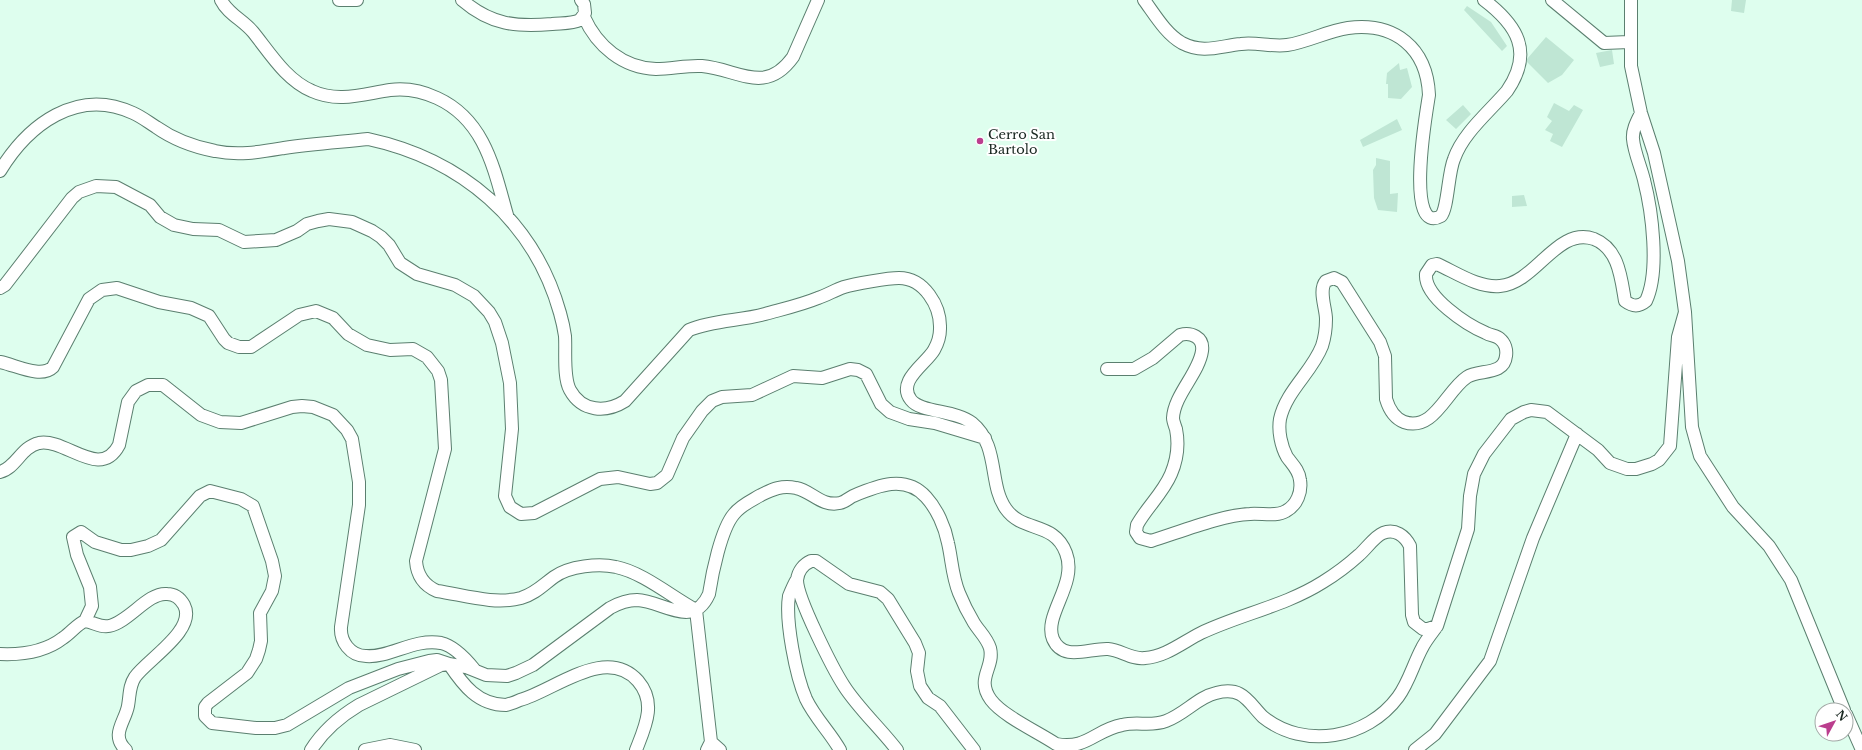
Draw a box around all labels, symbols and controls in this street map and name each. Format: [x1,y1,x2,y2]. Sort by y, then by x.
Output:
place label: Cerro San Bartolo [988,126,1055,158]
marker: Cerro San Bartolo [975,136,985,146]
north arrow [1814,702,1854,742]
text: N [1833,707,1851,725]

